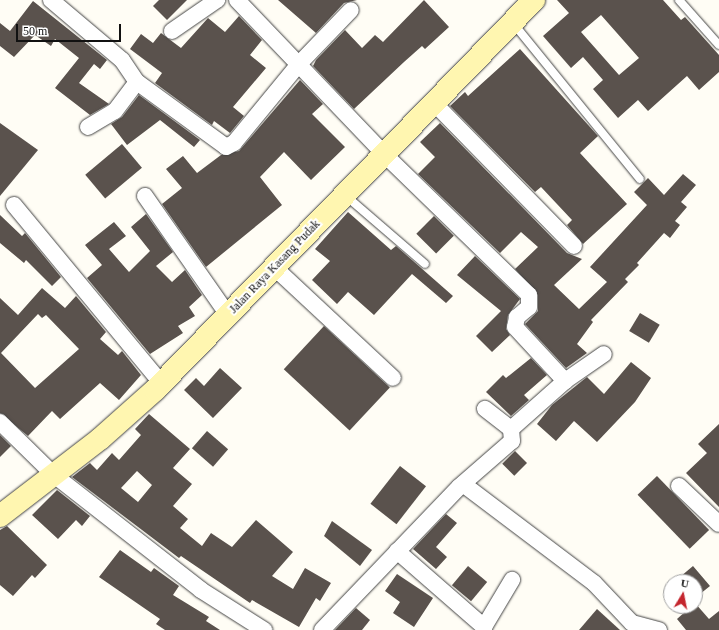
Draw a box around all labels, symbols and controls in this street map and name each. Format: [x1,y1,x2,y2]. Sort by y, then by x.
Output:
scale bar [18,16,123,42]
text: 50 m [23,24,47,38]
street label: Jalan Raya Kasang Pudak [227,217,323,317]
north arrow [663,574,703,614]
text: U [680,577,690,590]

